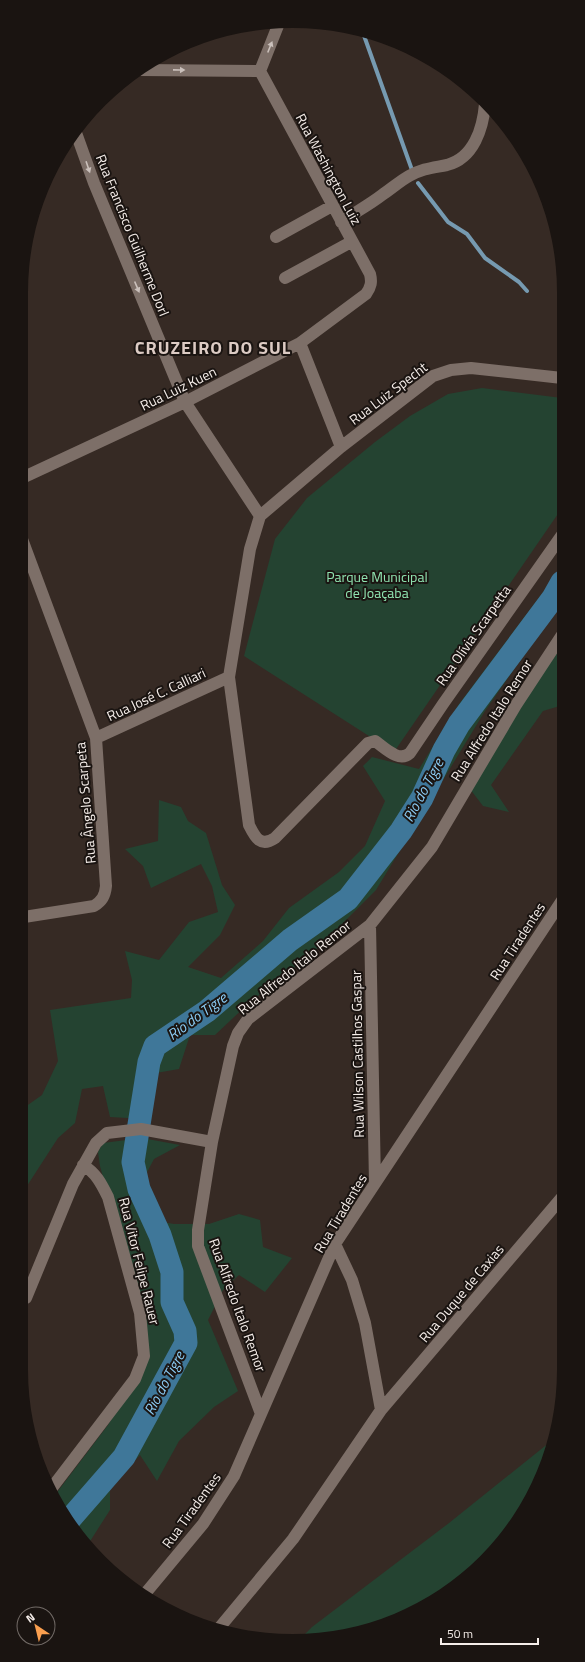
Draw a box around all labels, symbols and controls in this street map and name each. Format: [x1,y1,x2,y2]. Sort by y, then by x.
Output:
one-way arrow [267,41,273,53]
one-way arrow [173,67,186,73]
street label: Rua Washington Luiz [291,110,367,228]
street label: Rua Francisco Guilherme Dorl [91,151,175,319]
one-way arrow [86,161,92,173]
one-way arrow [134,282,140,293]
district label: CRUZEIRO DO SUL [135,334,291,361]
street label: Rua Luiz Specht [344,357,432,429]
street label: Rua Luiz Kuen [136,360,220,416]
park label: Parque Municipal de Joaçaba [326,566,428,603]
street label: Rua Olívia Scarpetta [430,581,516,689]
street label: Rua Alfredo Italo Remor [445,655,537,785]
street label: Rua José C. Calliari [103,662,209,726]
street label: Rua Ângelo Scarpeta [69,741,101,865]
water label: Rio do Tigre [397,753,450,826]
street label: Rua Tiradentes [484,898,550,984]
street label: Rua Alfredo Italo Remor [233,915,355,1019]
street label: Rua Wilson Castilhos Gaspar [345,970,369,1138]
water label: Rio do Tigre [162,986,233,1046]
street label: Rua Tiradentes [308,1170,372,1256]
street label: Rua Vitor Felipe Rauer [114,1195,166,1327]
street label: Rua Alfredo Italo Remor [204,1235,272,1375]
street label: Rua Duque de Caxias [414,1239,508,1347]
water label: Rio do Tigre [138,1346,191,1419]
street label: Rua Tiradentes [156,1468,226,1552]
north arrow [16,1606,56,1646]
text: N [23,1609,38,1627]
scale bar [441,1620,538,1646]
text: 50 m [447,1624,473,1643]

